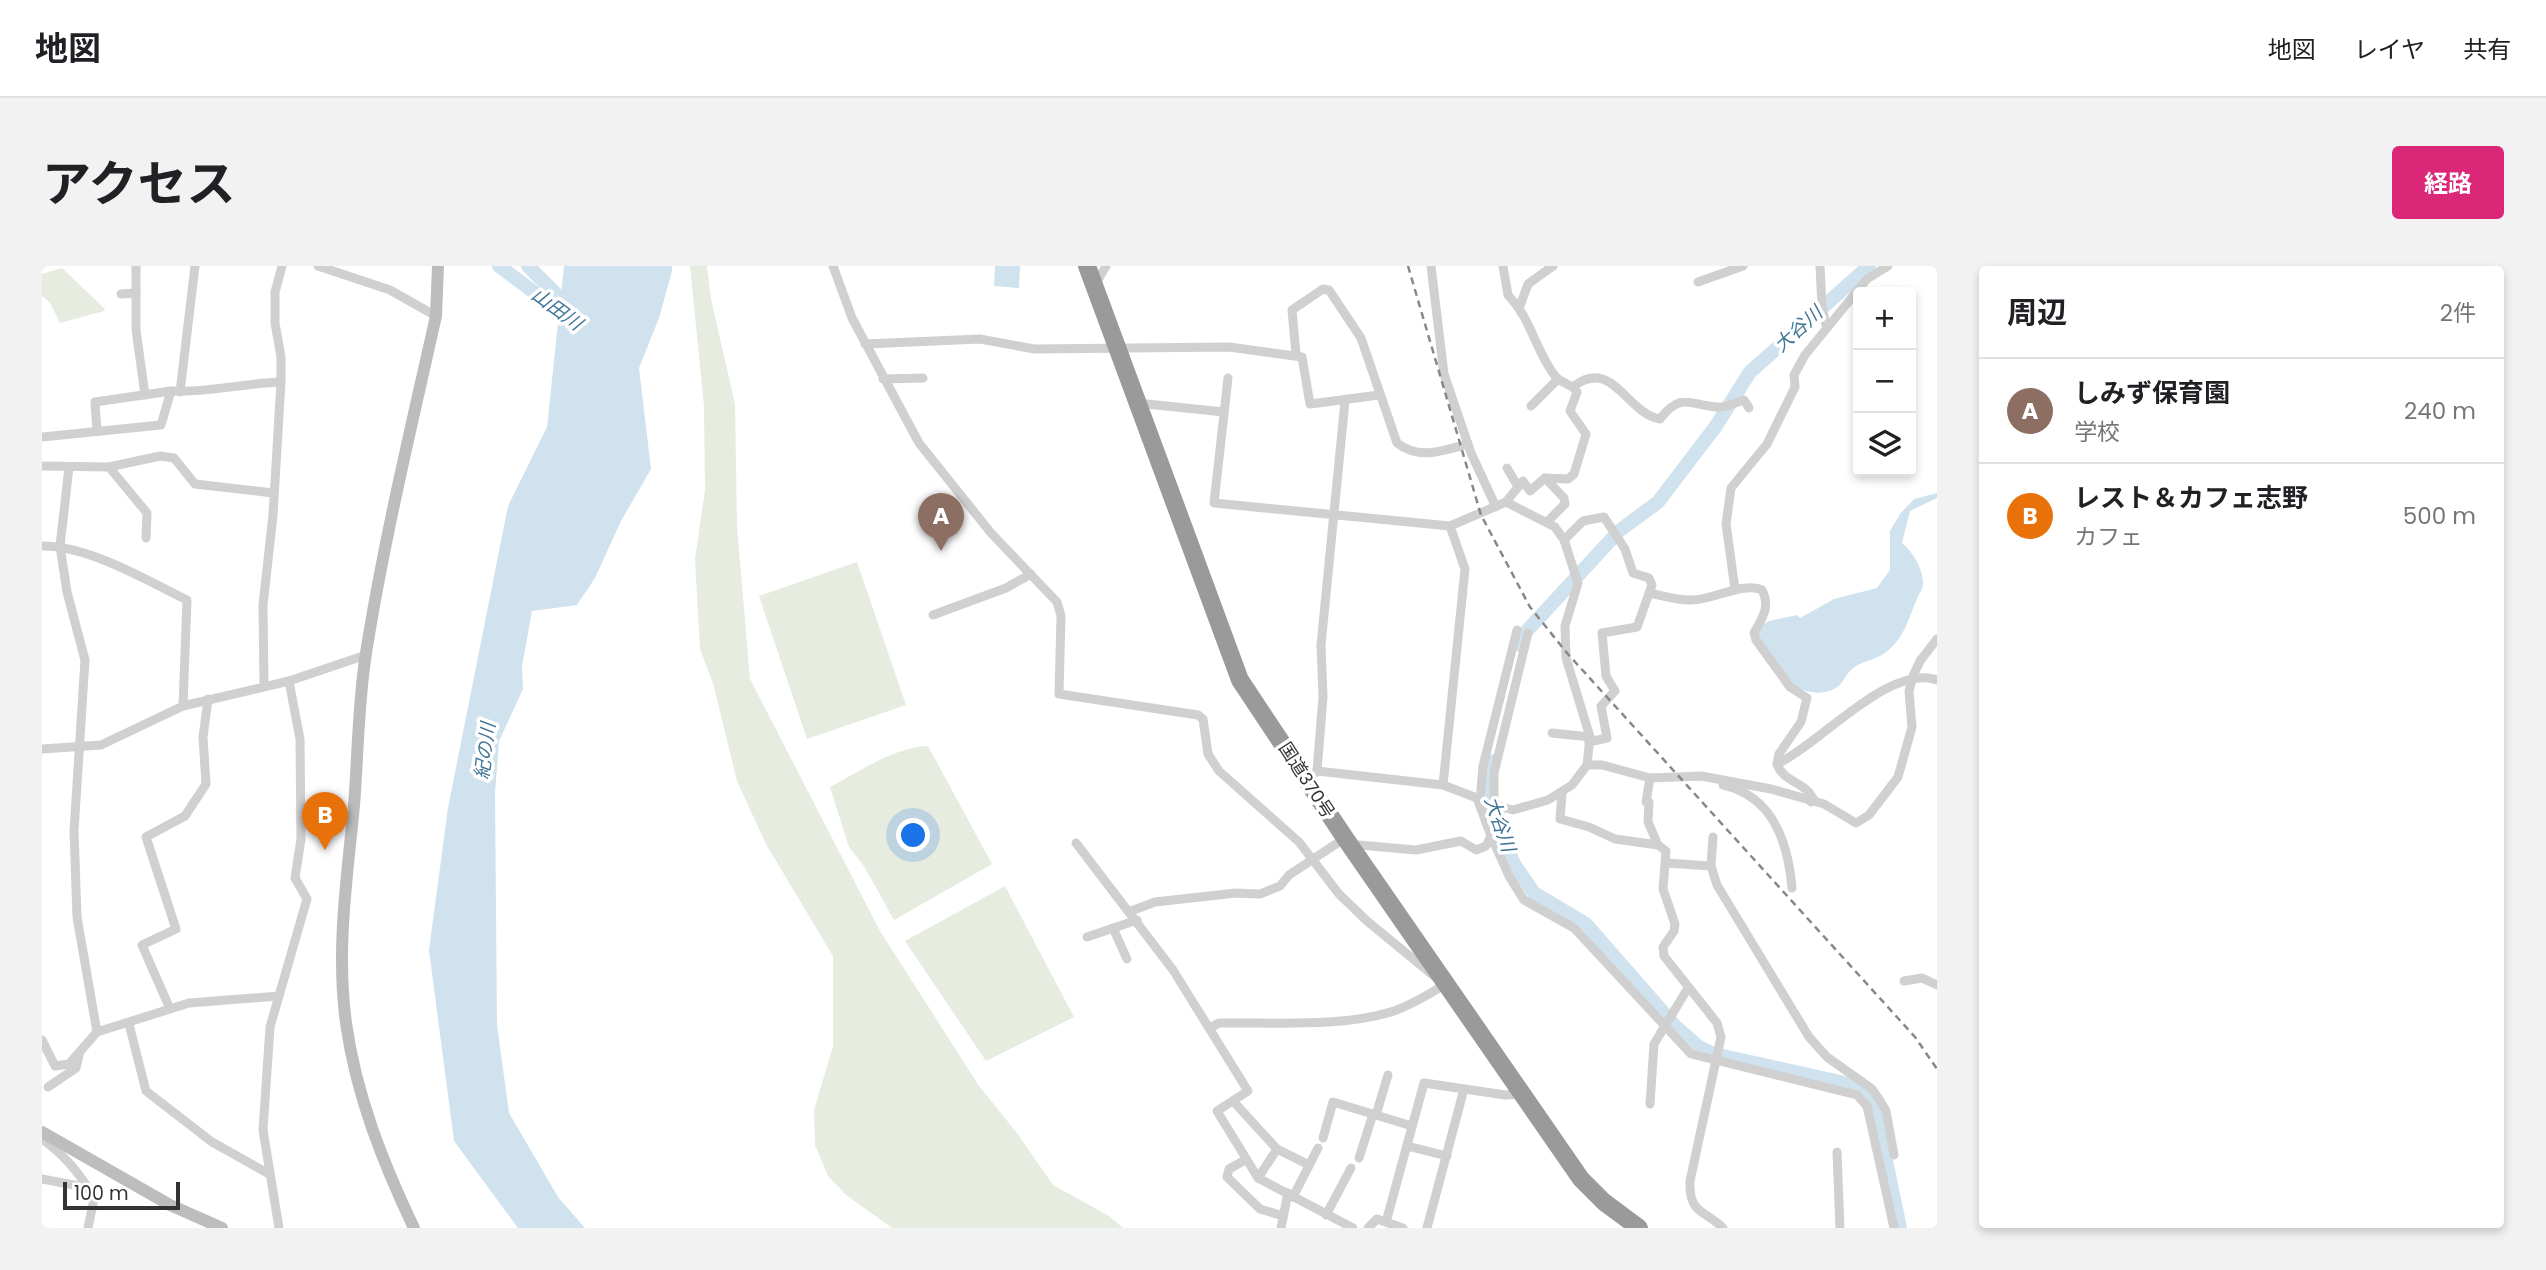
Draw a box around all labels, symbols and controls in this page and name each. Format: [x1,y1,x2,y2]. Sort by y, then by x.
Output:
text: 地図 [35,25,101,72]
text: 地図 [2268,33,2316,66]
text: レイヤ [2354,33,2425,66]
text: 共有 [2463,33,2511,66]
button: 経路 [2392,146,2504,219]
text: アクセス [42,150,236,218]
water label: 山田川 [526,281,590,338]
map controls [1853,287,1916,476]
button: + [1853,287,1916,350]
text: 周辺 [2007,291,2067,334]
text: 2件 [2440,297,2476,329]
water label: 大谷川 [1768,299,1830,358]
button: − [1853,350,1916,413]
text: しみず保育園 [2074,375,2230,411]
text: A [2022,395,2038,427]
text: 240 m [2404,395,2476,427]
button: layers [1853,413,1916,476]
text: 学校 [2074,416,2120,448]
text: レスト＆カフェ志野 [2074,480,2308,516]
pin: A [918,493,964,551]
text: B [2022,500,2038,532]
text: 500 m [2403,500,2476,532]
text: カフェ [2074,521,2143,553]
water label: 紀の川 [468,719,502,781]
street label: 国道370号 [1273,737,1341,823]
pin: B [302,792,348,850]
water label: 大谷川 [1478,793,1523,857]
your location [896,818,930,852]
scale bar [63,1179,180,1211]
text: 100 m [74,1180,129,1207]

